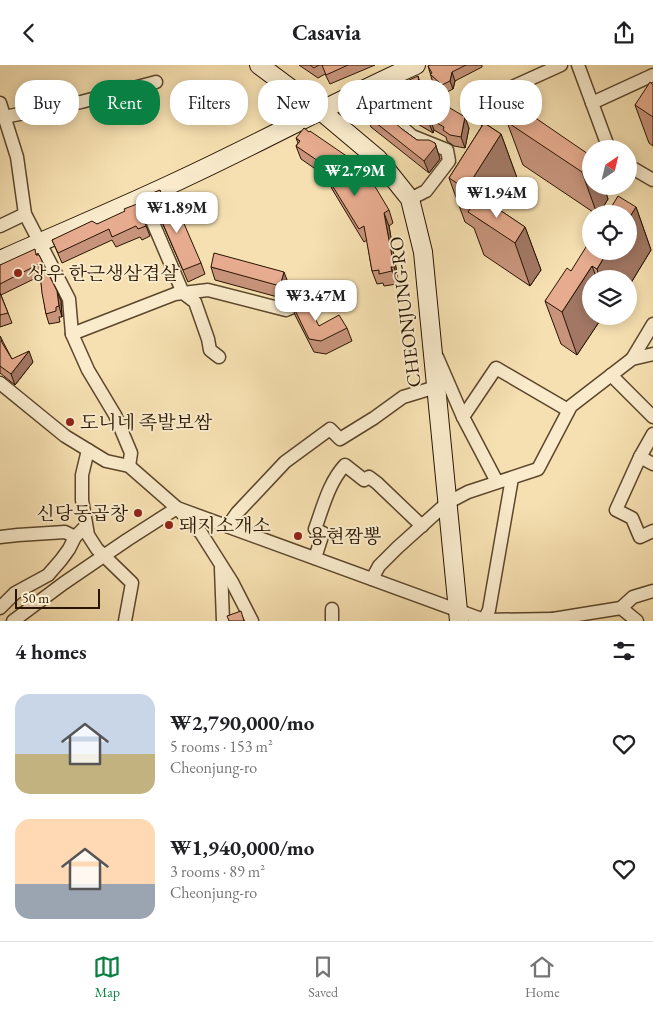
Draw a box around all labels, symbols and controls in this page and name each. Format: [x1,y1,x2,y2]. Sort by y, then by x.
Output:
text: Casavia [292,18,361,47]
icon: back [15,19,43,47]
icon: share [610,19,638,47]
chip: Buy [15,80,79,125]
chip: Rent [89,80,160,125]
chip: Filters [170,80,248,125]
chip: New [258,80,328,125]
chip: Apartment [338,80,450,125]
chip: House [460,80,542,125]
north arrow [582,140,638,195]
map controls [582,140,637,325]
pin: ₩2.79M [314,155,396,197]
text: ₩2.79M [325,160,385,181]
pin: ₩1.94M [456,177,538,219]
text: ₩1.94M [467,182,527,203]
pin: ₩1.89M [136,191,218,234]
text: ₩1.89M [147,197,207,218]
button: locate [582,205,637,260]
street label: CHEONJUNG-RO [383,235,427,389]
place label: 상우 한근생삼겹살 [28,261,179,286]
marker: 상우 한근생삼겹살 [12,267,24,279]
button: layers [582,270,637,325]
pin: ₩3.47M [275,279,357,322]
text: ₩3.47M [286,285,346,306]
place label: 도니네 족발보쌈 [80,410,213,435]
marker: 도니네 족발보쌈 [64,416,76,428]
place label: 신당동곱창 [36,501,129,526]
marker: 신당동곱창 [132,507,144,519]
place label: 돼지소개소 [179,513,271,538]
marker: 돼지소개소 [163,519,175,531]
place label: 용현짬뽕 [308,524,381,549]
marker: 용현짬뽕 [292,530,304,542]
scale bar [15,586,100,609]
text: 50 m [22,589,49,607]
icon: filters [610,637,638,665]
text: 4 homes [15,638,87,665]
text: ₩2,790,000/mo [170,709,314,736]
icon: home [55,714,115,774]
icon: heart [610,730,638,758]
text: 5 rooms · 153 m² [170,736,273,757]
text: Cheonjung-ro [170,757,257,778]
text: ₩1,940,000/mo [170,834,314,861]
icon: home [55,839,115,899]
icon: heart [610,855,638,883]
text: 3 rooms · 89 m² [170,861,265,882]
text: Cheonjung-ro [170,882,257,903]
tab: Map [93,953,121,1001]
tab: Saved [308,953,338,1001]
tab: Home [525,953,560,1001]

